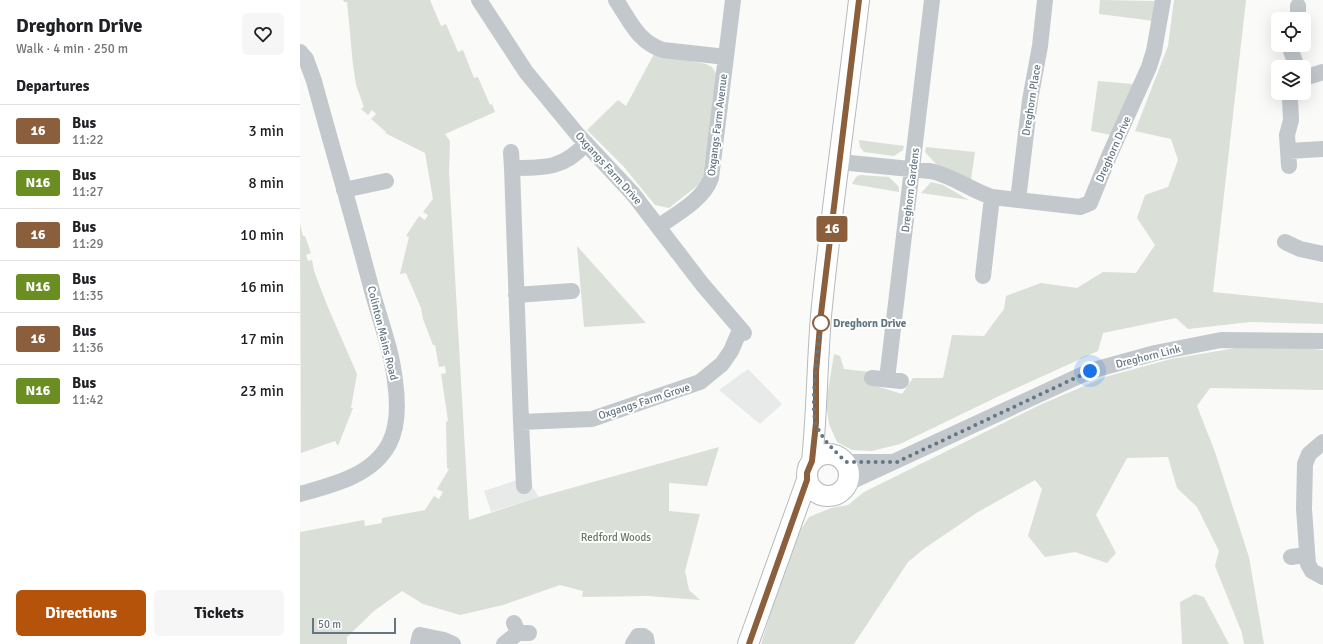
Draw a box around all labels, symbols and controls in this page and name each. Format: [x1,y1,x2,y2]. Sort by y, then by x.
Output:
map controls [1271,12,1311,100]
button: locate [1271,12,1311,52]
button: heart [242,13,284,55]
text: Dreghorn Drive [16,14,142,38]
text: Walk · 4 min · 250 m [16,41,128,57]
button: layers [1271,60,1311,100]
street label: Dreghorn Place [1019,63,1044,137]
street label: Oxgangs Farm Avenue [705,73,730,177]
text: Departures [16,77,89,95]
text: Bus [72,114,96,132]
street label: Dreghorn Drive [1093,114,1134,184]
text: 16 [30,122,46,139]
text: 3 min [248,122,284,140]
street label: Oxgangs Farm Drive [573,129,645,207]
text: 11:22 [72,132,104,148]
street label: Dreghorn Gardens [899,147,922,233]
text: Bus [72,166,96,184]
text: N16 [26,174,50,191]
text: 8 min [248,174,284,192]
text: 11:27 [72,184,104,200]
line badge: 16 [814,216,850,242]
text: Bus [72,218,96,236]
text: 16 [824,220,840,237]
text: 16 [30,226,46,243]
text: 10 min [240,226,284,244]
text: 11:29 [72,236,104,252]
text: Bus [72,270,96,288]
text: N16 [26,278,50,295]
text: 16 min [240,278,284,296]
street label: Colinton Mains Road [365,285,401,382]
text: 11:35 [72,288,104,304]
marker: Dreghorn Drive [812,314,830,332]
place label: Dreghorn Drive [833,317,907,330]
text: Bus [72,322,96,340]
text: 16 [30,330,46,347]
text: 17 min [240,330,284,348]
text: 11:36 [72,340,104,356]
street label: Dreghorn Link [1114,342,1182,371]
your location [1080,361,1100,381]
text: Bus [72,374,96,392]
street label: Oxgangs Farm Grove [597,381,692,422]
text: N16 [26,382,50,399]
text: 23 min [240,382,284,400]
text: 11:42 [72,392,104,408]
park label: Redford Woods [581,531,651,544]
button: Directions [16,590,146,636]
button: Tickets [154,590,284,636]
scale bar [312,616,396,635]
text: 50 m [318,618,341,631]

